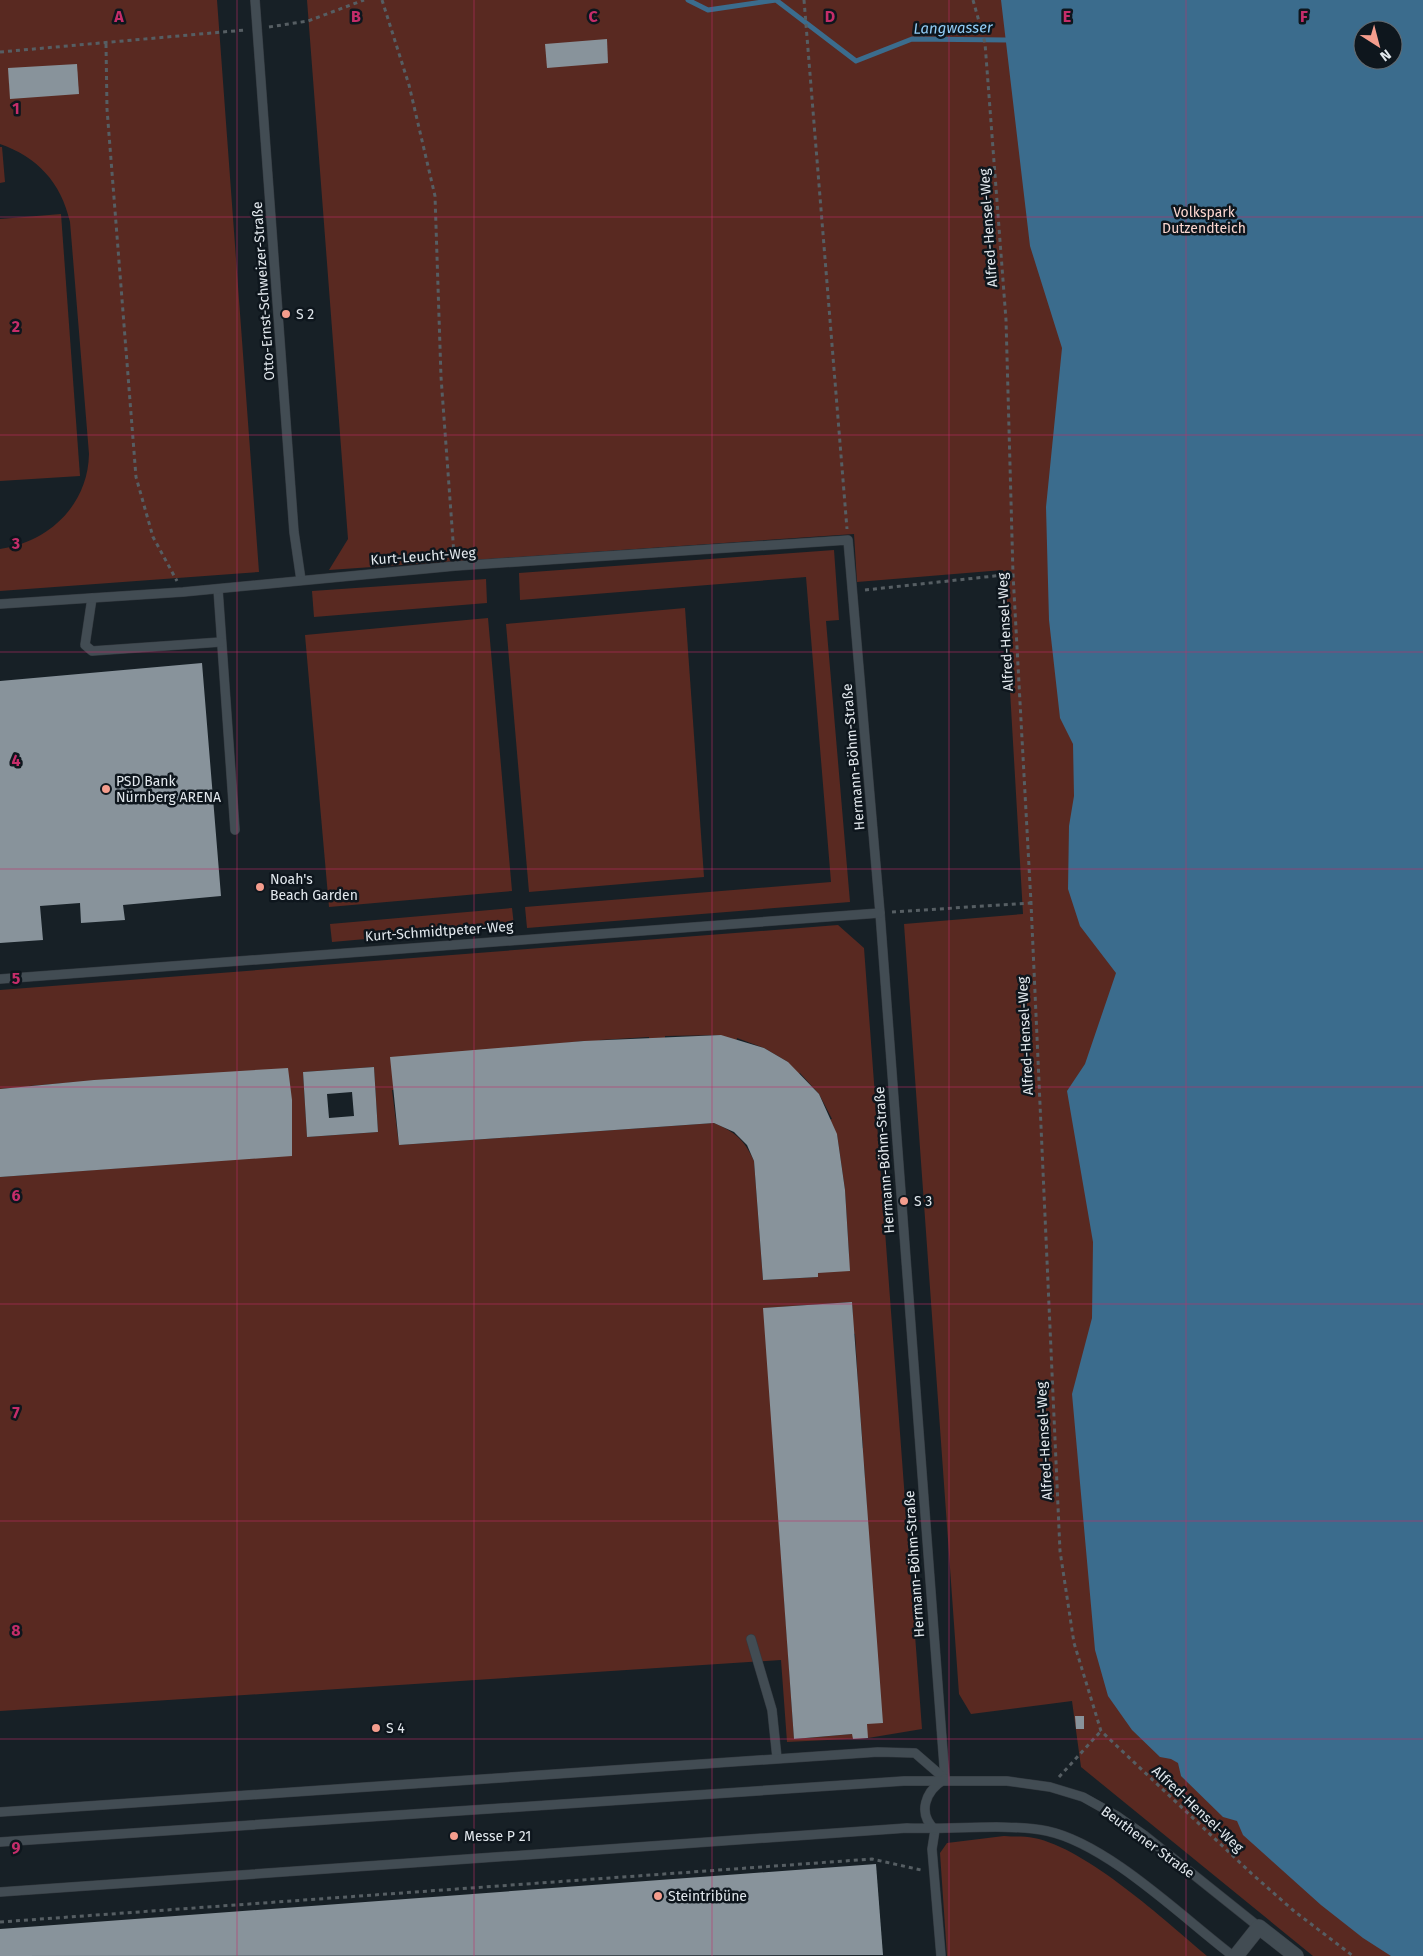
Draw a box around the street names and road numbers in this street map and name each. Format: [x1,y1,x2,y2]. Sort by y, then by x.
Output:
street label: Alfred-Hensel-Weg [976,167,1001,288]
street label: Otto-Ernst-Schweizer-Straße [249,201,278,381]
street label: Kurt-Leucht-Weg [370,544,477,569]
street label: Alfred-Hensel-Weg [994,571,1017,692]
street label: Hermann-Böhm-Straße [839,683,868,831]
street label: Kurt-Schmidtpeter-Weg [364,918,514,945]
street label: Alfred-Hensel-Weg [1014,975,1037,1096]
street label: Hermann-Böhm-Straße [871,1086,898,1234]
street label: Alfred-Hensel-Weg [1033,1380,1056,1501]
street label: Hermann-Böhm-Straße [901,1490,928,1638]
street label: Alfred-Hensel-Weg [1148,1763,1247,1857]
street label: Beuthener Straße [1098,1803,1198,1882]

